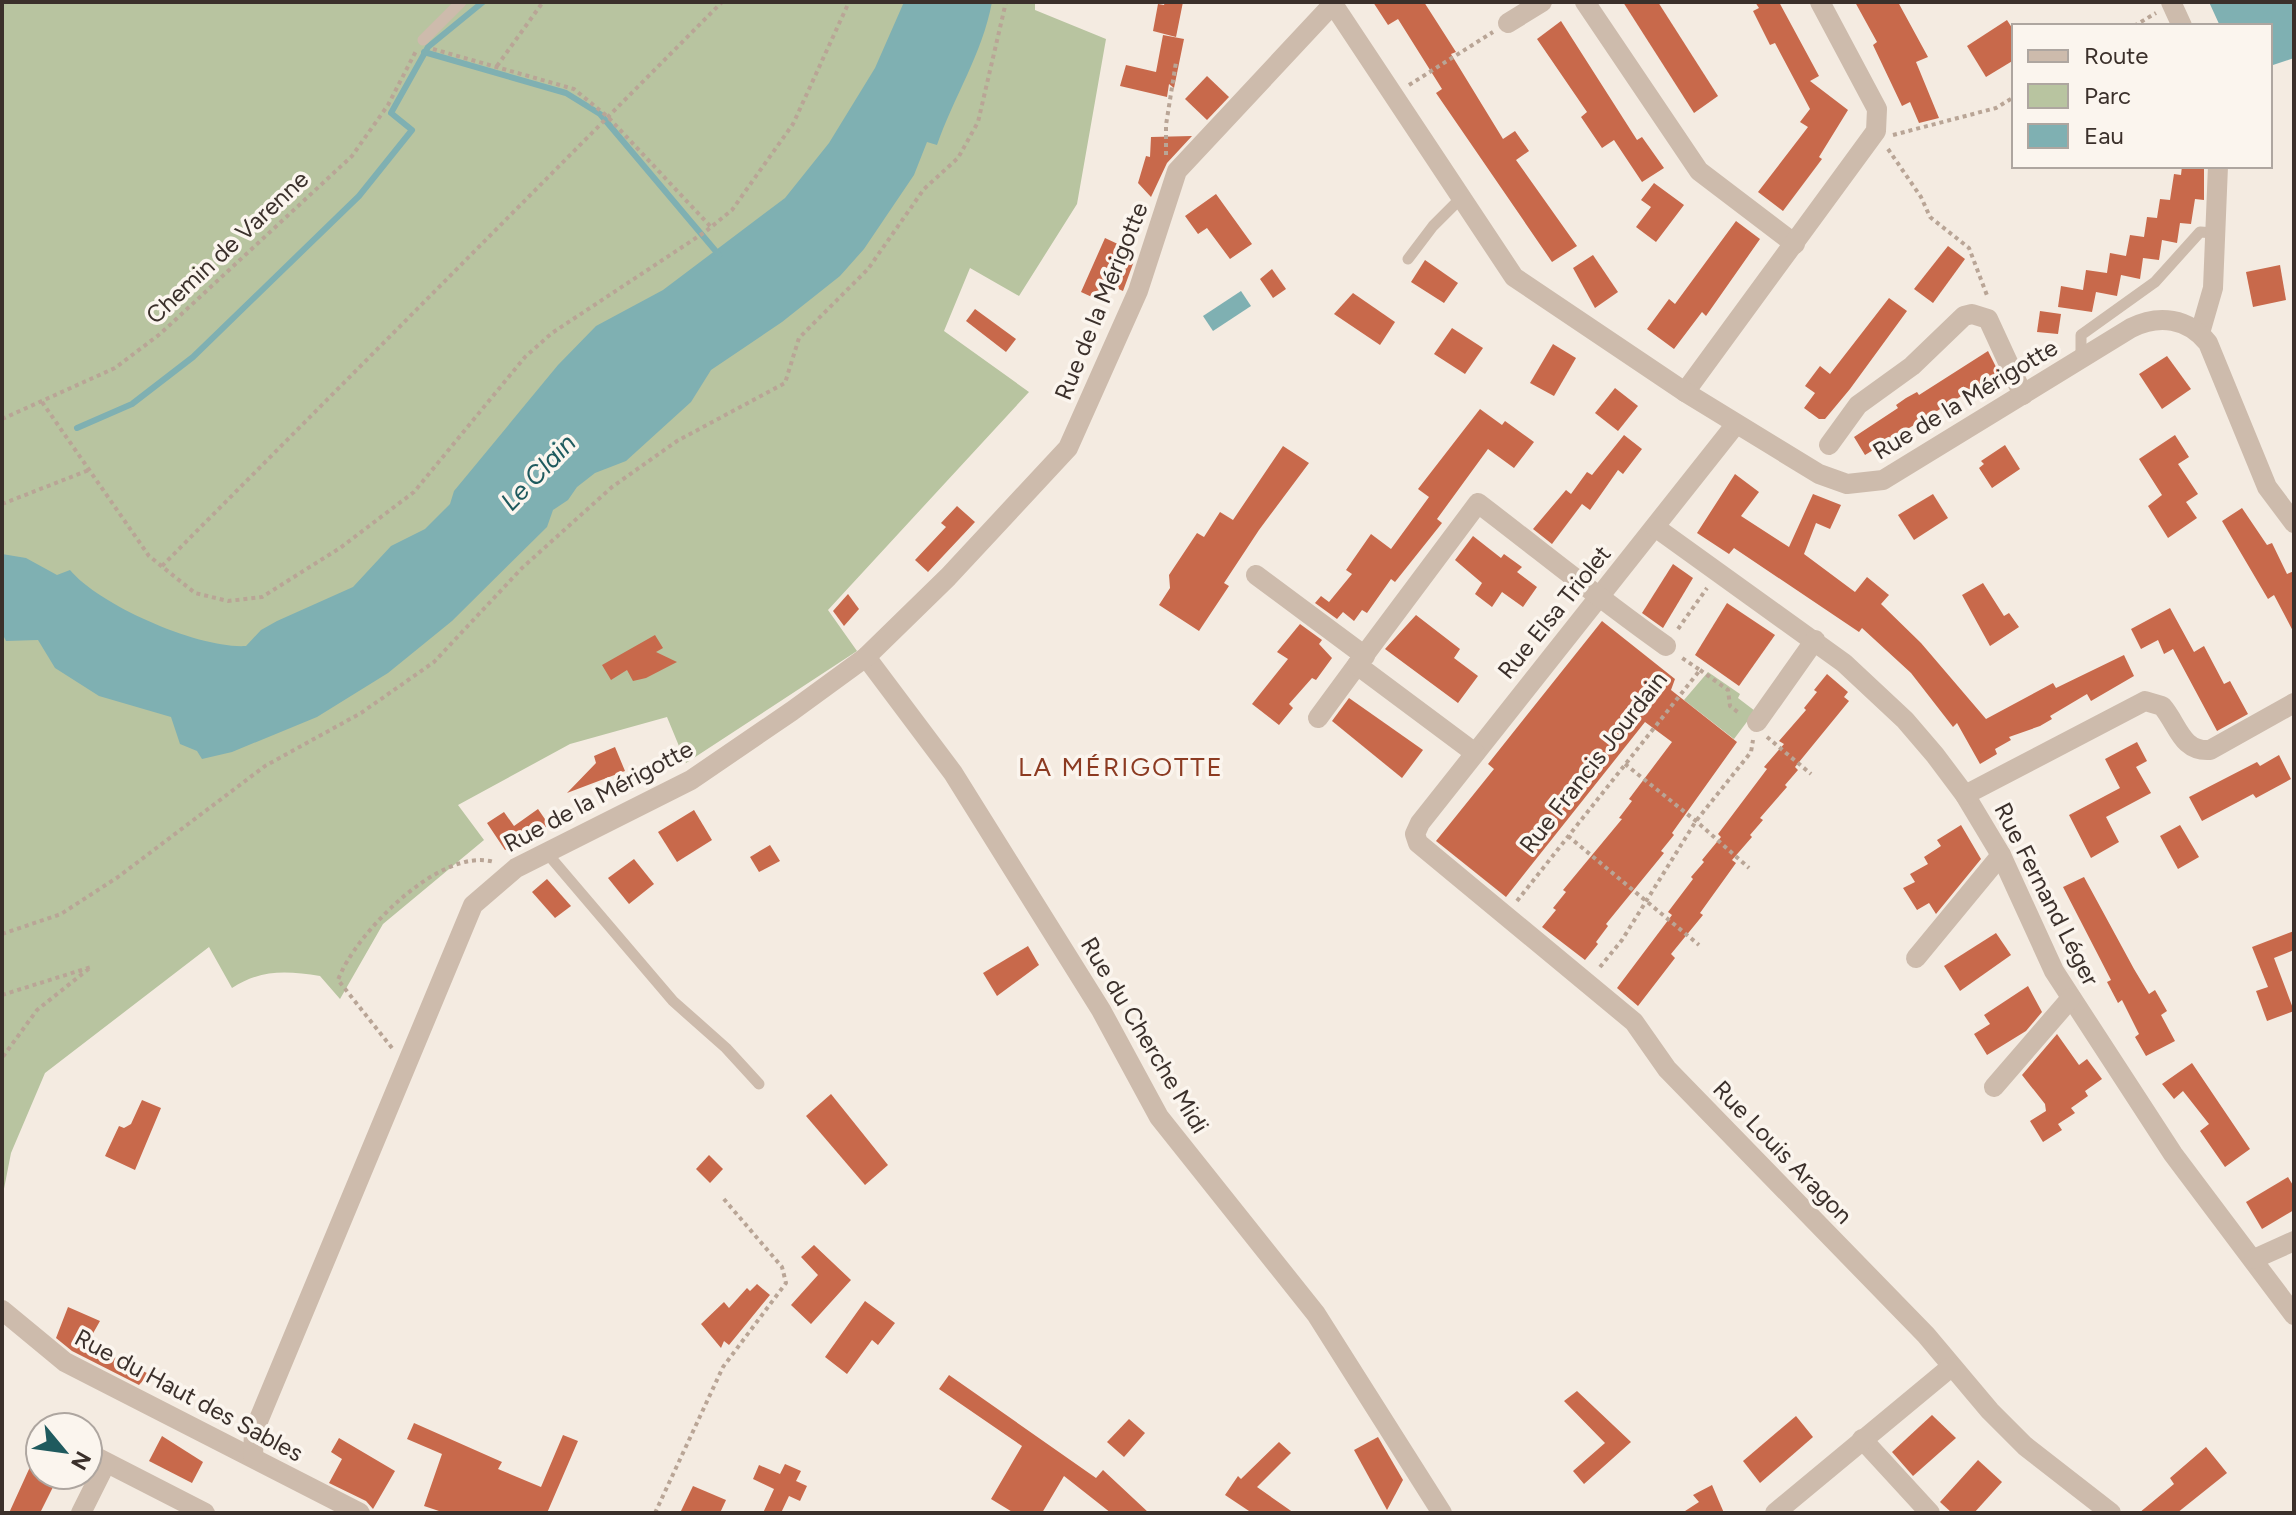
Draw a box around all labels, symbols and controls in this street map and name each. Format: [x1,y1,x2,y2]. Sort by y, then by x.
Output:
legend [2012,24,2272,168]
text: Route [2084,41,2148,70]
text: Parc [2084,81,2131,110]
text: Eau [2084,121,2124,150]
street label: Chemin de Varenne [140,164,314,330]
street label: Rue de la Mérigotte [1048,198,1154,404]
street label: Rue de la Mérigotte [1867,332,2063,466]
water label: Le Clain [494,427,582,517]
street label: Rue Elsa Triolet [1491,539,1617,685]
street label: Rue Francis Jourdain [1513,665,1673,859]
street label: Rue de la Mérigotte [498,734,698,858]
district label: LA MÉRIGOTTE [1018,751,1224,783]
street label: Rue Fernand Léger [1988,798,2106,990]
street label: Rue du Cherche Midi [1075,932,1215,1138]
street label: Rue Louis Aragon [1707,1074,1859,1230]
street label: Rue du Haut des Sables [70,1322,308,1468]
north arrow [24,1411,104,1491]
text: N [65,1446,97,1474]

